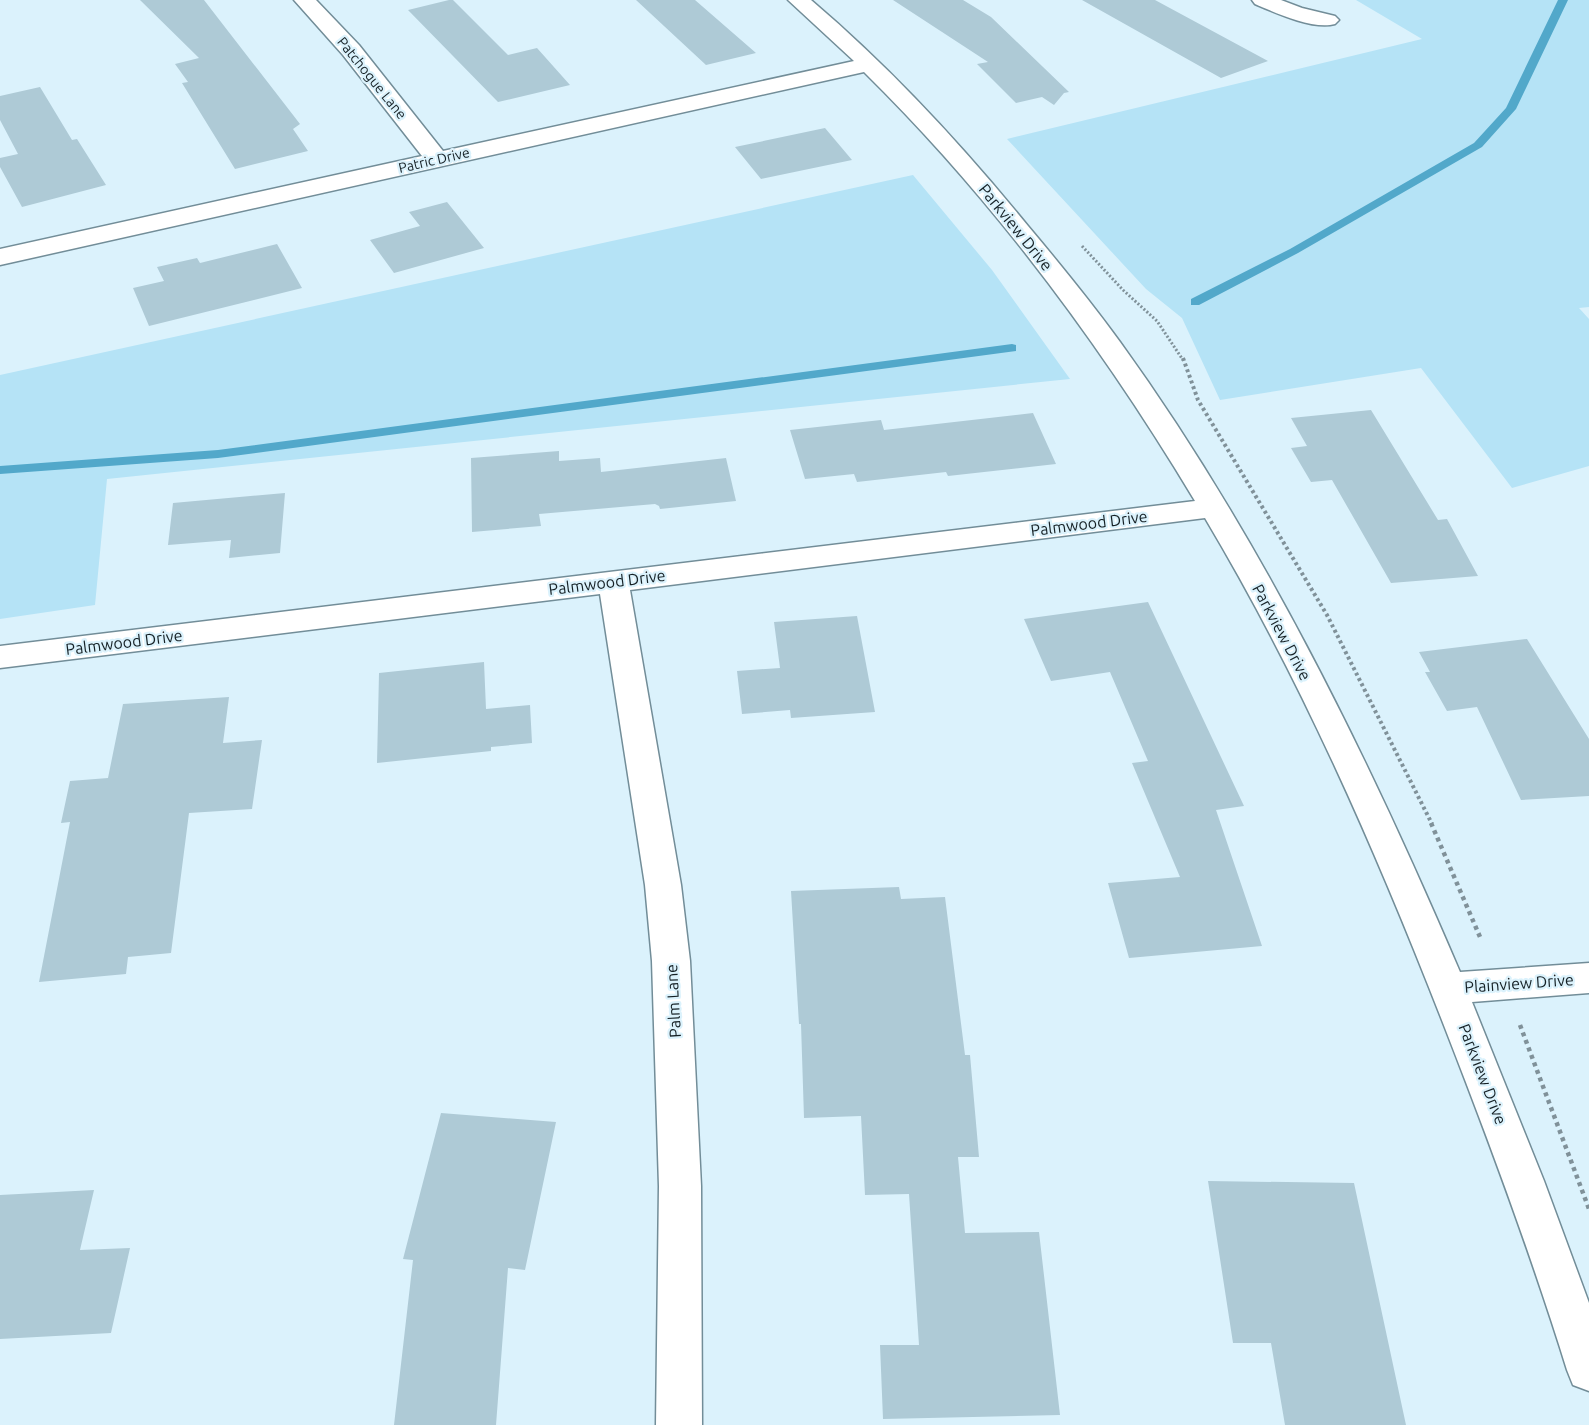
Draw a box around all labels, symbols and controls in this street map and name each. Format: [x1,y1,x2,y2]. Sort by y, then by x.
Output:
street label: Patchogue Lane [334,34,410,122]
street label: Patric Drive [397,144,471,176]
street label: Parkview Drive [976,180,1056,274]
street label: Palmwood Drive [1030,507,1148,539]
street label: Palmwood Drive [548,566,666,598]
street label: Parkview Drive [1249,581,1315,683]
street label: Palmwood Drive [65,626,183,658]
street label: Palm Lane [662,964,684,1038]
street label: Plainview Drive [1464,970,1574,996]
street label: Parkview Drive [1456,1021,1510,1127]

